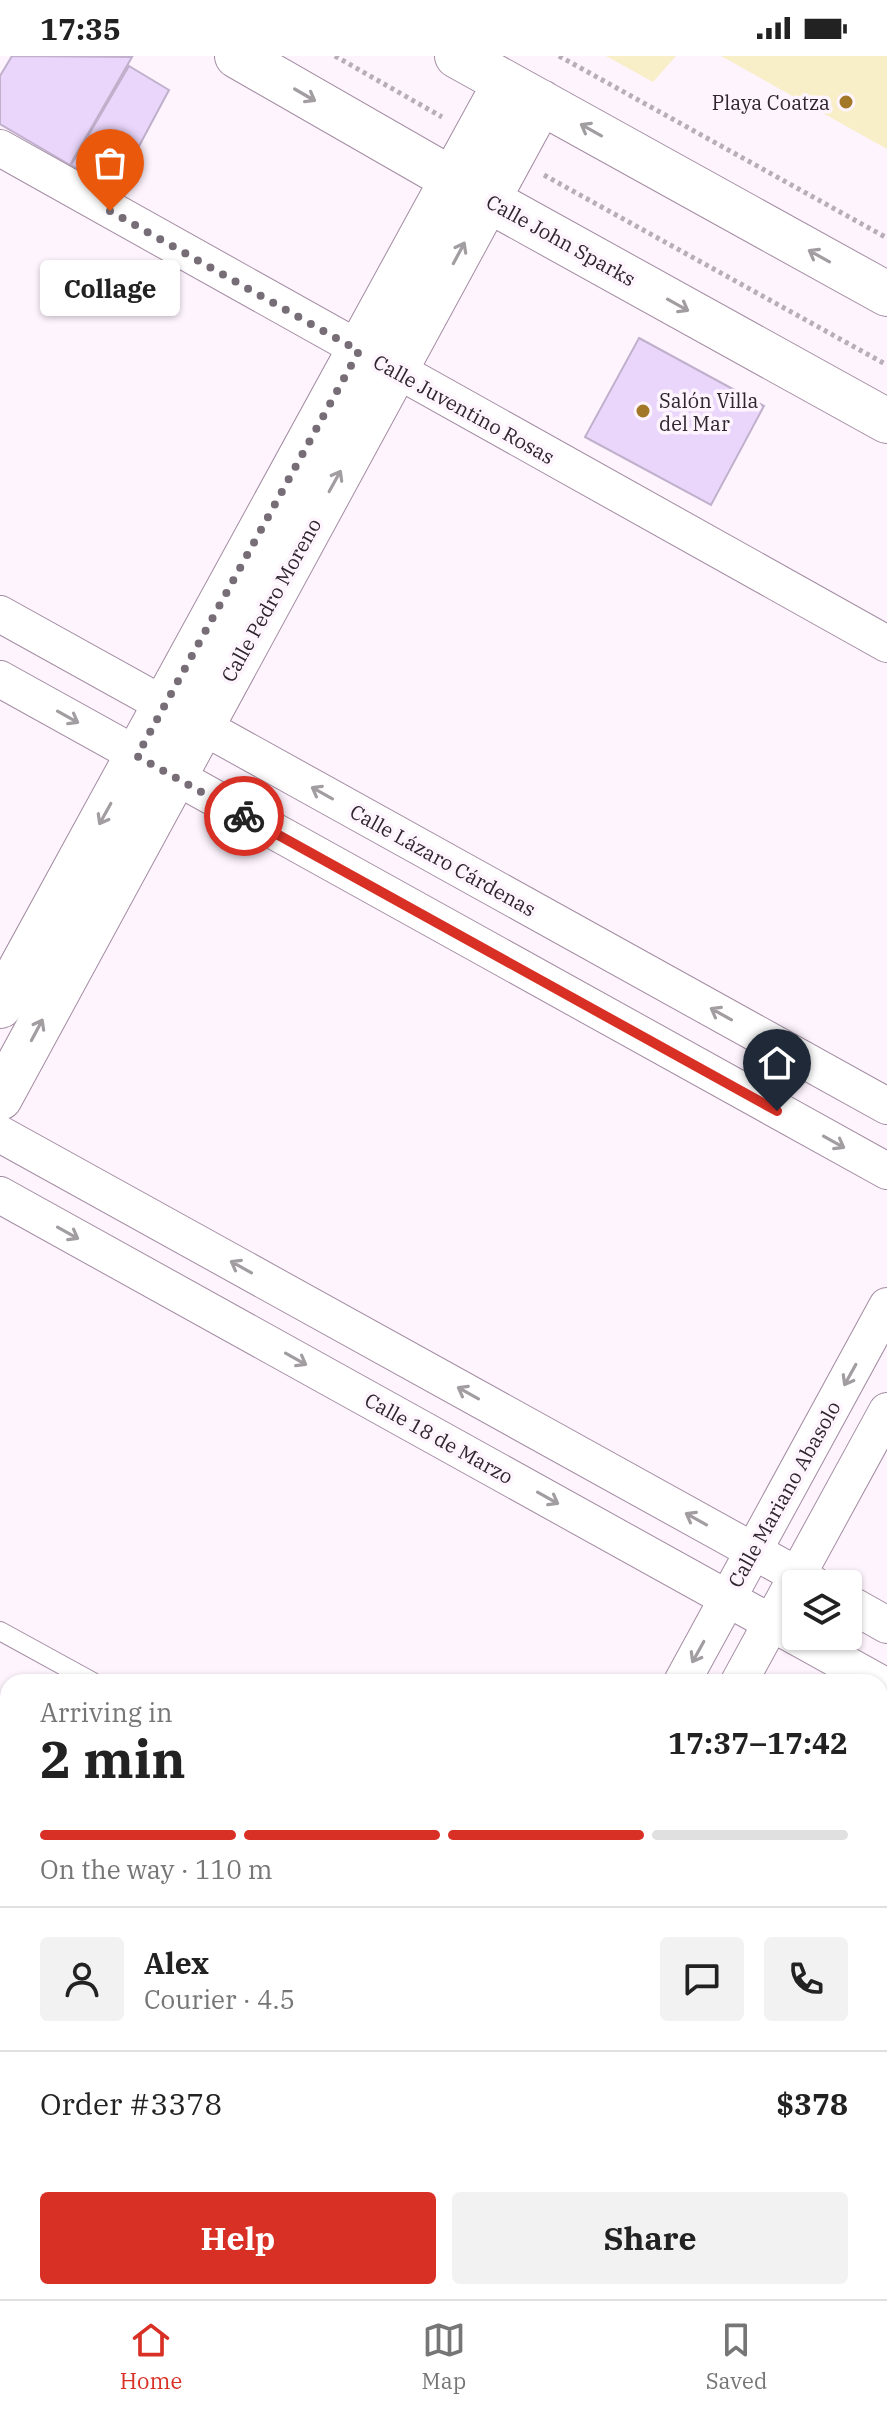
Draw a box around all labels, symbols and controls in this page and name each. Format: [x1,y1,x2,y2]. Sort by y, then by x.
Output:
text: 17:35 [40,9,121,48]
one-way arrow [293,87,316,103]
place label: Playa Coatza [712,89,830,116]
marker: Playa Coatza [837,93,855,111]
one-way arrow [580,122,603,138]
pin [76,129,144,211]
icon: bag [88,141,132,185]
street label: Calle John Sparks [482,188,640,292]
one-way arrow [452,242,468,265]
one-way arrow [807,248,831,263]
callout: Collage [40,259,180,315]
text: Collage [63,271,157,305]
one-way arrow [665,298,689,313]
street label: Calle Juventino Rosas [369,348,559,470]
place label: Salón Villa del Mar [659,387,759,437]
marker: Salón Villa del Mar [634,402,652,420]
one-way arrow [328,470,344,494]
street label: Calle Pedro Moreno [215,513,327,687]
one-way arrow [56,709,79,725]
courier [204,776,284,856]
one-way arrow [310,785,334,800]
icon: bike [222,794,266,838]
street label: Calle Lázaro Cárdenas [345,798,541,922]
one-way arrow [97,802,112,826]
one-way arrow [709,1005,733,1021]
one-way arrow [30,1018,46,1042]
pin [743,1029,811,1111]
icon: home [755,1041,799,1085]
one-way arrow [822,1134,845,1150]
one-way arrow [56,1225,79,1241]
one-way arrow [230,1259,253,1275]
one-way arrow [283,1351,307,1367]
one-way arrow [841,1362,857,1386]
one-way arrow [457,1385,481,1400]
street label: Calle 18 de Marzo [360,1386,518,1490]
street label: Calle Mariano Abasolo [721,1396,847,1592]
one-way arrow [535,1491,559,1506]
one-way arrow [685,1511,708,1527]
map controls [782,1570,862,1650]
button: layers [782,1570,862,1650]
one-way arrow [690,1640,706,1663]
text: Arriving in [40,1695,173,1729]
text: 17:37–17:42 [668,1723,848,1762]
text: 2 min [40,1725,186,1792]
text: On the way · 110 m [40,1852,273,1886]
button: person [40,1937,124,2021]
button: chat [660,1937,744,2021]
button: phone [764,1937,848,2021]
text: Alex [144,1943,209,1982]
text: Courier · 4.5 [144,1982,295,2016]
text: Order #3378 [40,2084,222,2123]
text: $378 [776,2084,848,2123]
button: Help [40,2192,436,2284]
button: Share [452,2192,848,2284]
tab: Home [120,2318,182,2395]
tab: Map [422,2318,466,2395]
tab: Saved [706,2318,767,2395]

